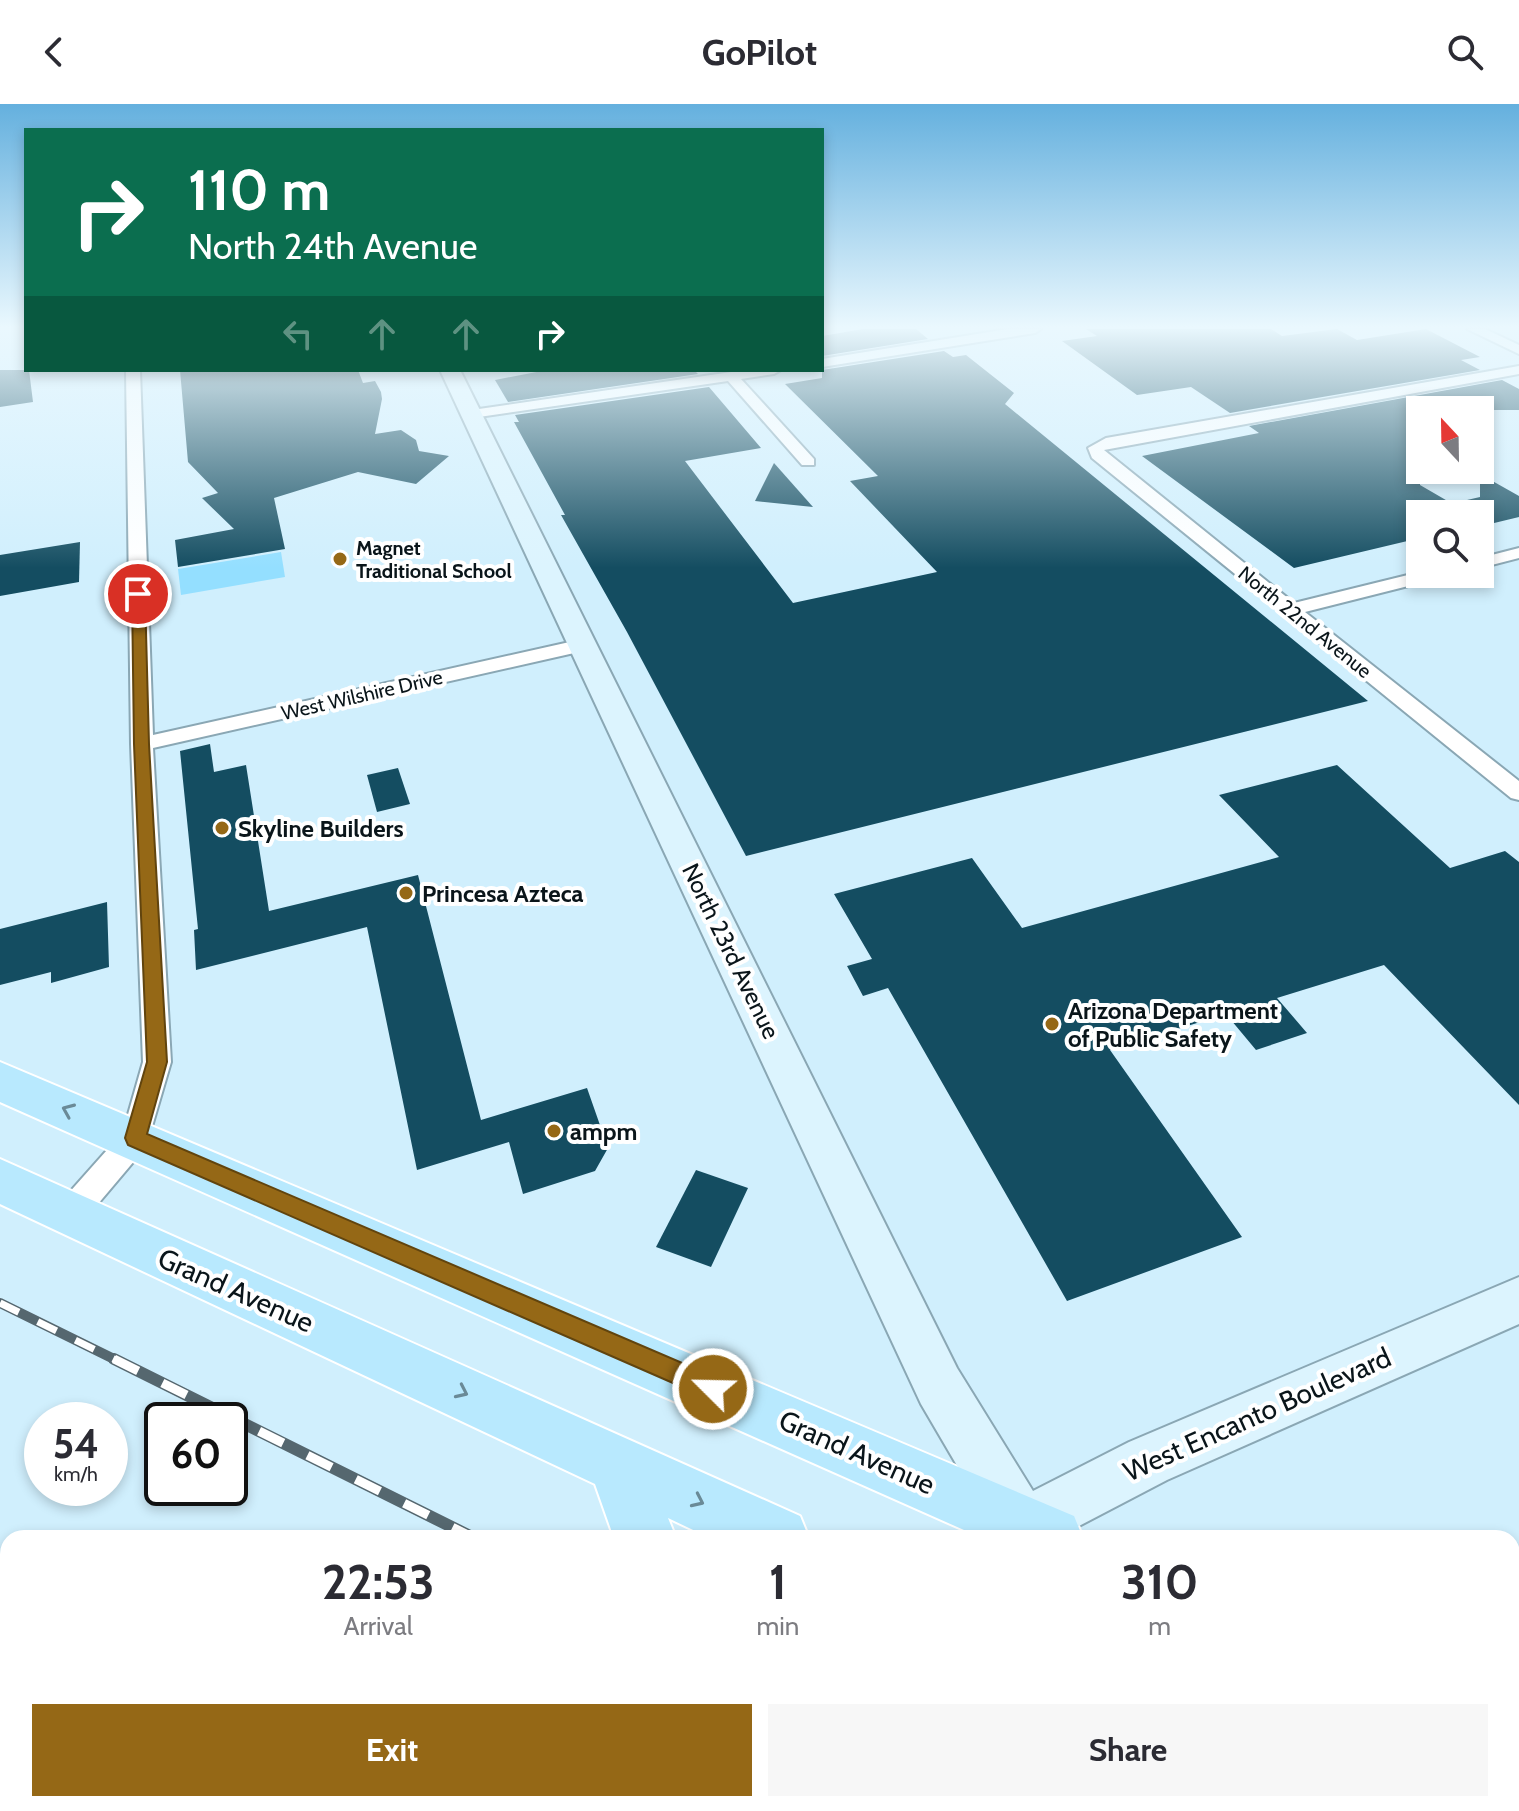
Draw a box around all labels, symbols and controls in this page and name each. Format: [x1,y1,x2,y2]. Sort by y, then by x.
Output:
icon: back [32,30,76,74]
text: GoPilot [702,30,817,74]
icon: search [1443,30,1487,74]
text: 110 m [188,156,330,224]
icon: right [56,160,160,264]
text: North 24th Avenue [188,224,477,268]
icon: left [276,312,320,356]
icon: ahead [360,312,404,356]
icon: ahead [444,312,488,356]
icon: right [528,312,572,356]
north arrow [1406,396,1494,484]
map controls [1406,396,1494,588]
button: search [1406,500,1494,588]
place label: Magnet Traditional School [356,536,512,583]
marker: Magnet Traditional School [331,550,349,568]
pin [104,560,172,628]
street label: North 22nd Avenue [1234,561,1376,683]
icon: arrive [116,572,160,616]
street label: West Wilshire Drive [279,665,445,725]
place label: Skyline Builders [238,814,404,843]
marker: Skyline Builders [213,819,231,837]
street label: North 23rd Avenue [676,859,786,1043]
place label: Princesa Azteca [422,879,584,908]
marker: Princesa Azteca [397,884,415,902]
place label: Arizona Department of Public Safety [1068,996,1278,1053]
marker: Arizona Department of Public Safety [1043,1015,1061,1033]
one-way arrow [62,1103,76,1119]
place label: ampm [570,1117,637,1146]
marker: ampm [545,1122,563,1140]
street label: Grand Avenue [153,1241,319,1339]
street label: West Encanto Boulevard [1118,1340,1396,1488]
position arrow [671,1347,755,1431]
one-way arrow [454,1383,468,1399]
speed limit sign: 60 [144,1402,248,1506]
street label: Grand Avenue [774,1403,940,1501]
text: 54 [53,1419,99,1468]
text: km/h [54,1462,98,1486]
one-way arrow [690,1491,705,1507]
text: 22:53 [322,1553,435,1611]
text: 1 [769,1553,787,1611]
text: 310 [1121,1553,1198,1611]
text: Arrival [344,1610,413,1642]
text: min [756,1610,799,1642]
text: m [1148,1610,1171,1642]
button: Exit [32,1704,752,1796]
button: Share [768,1704,1488,1796]

